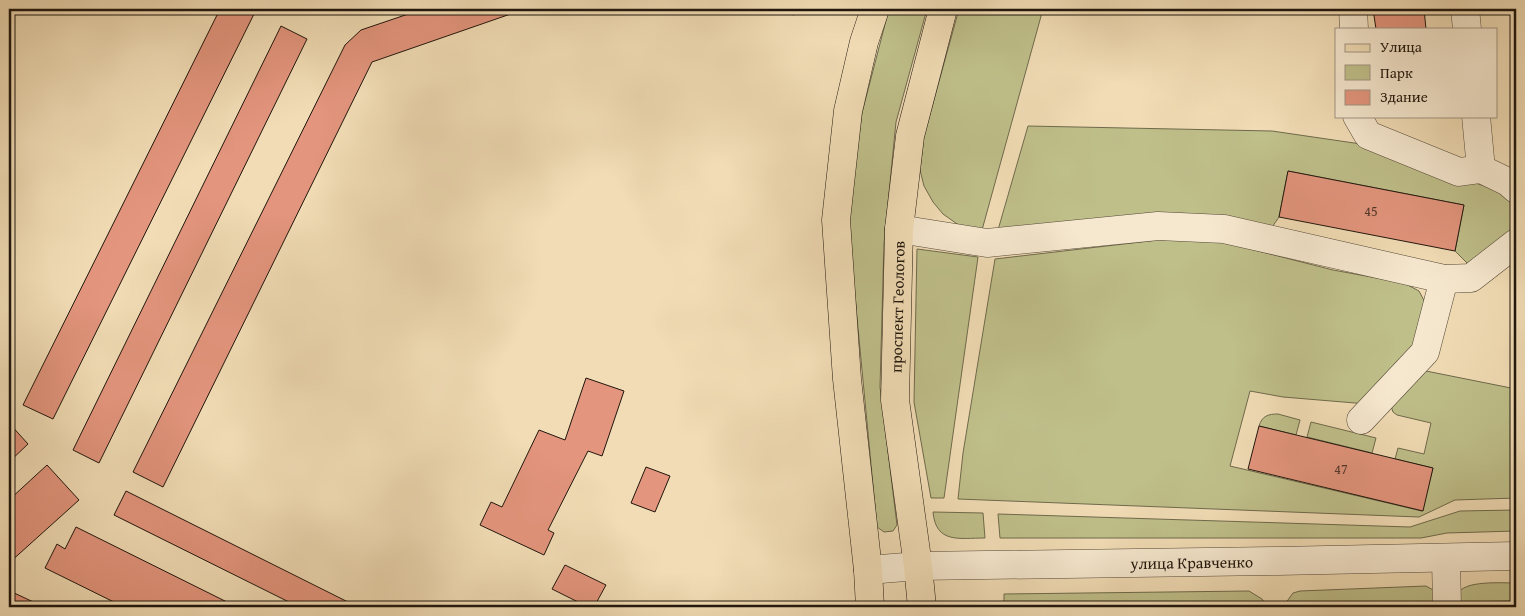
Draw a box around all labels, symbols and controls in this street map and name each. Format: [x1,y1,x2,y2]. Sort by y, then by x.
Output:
legend [1335,28,1498,118]
text: Улица [1380,36,1423,57]
text: Парк [1380,62,1413,83]
text: Здание [1380,86,1428,107]
house number: 45 [1364,201,1378,221]
street label: проспект Геологов [884,240,911,373]
house number: 47 [1334,459,1348,479]
street label: улица Кравченко [1129,549,1253,575]

